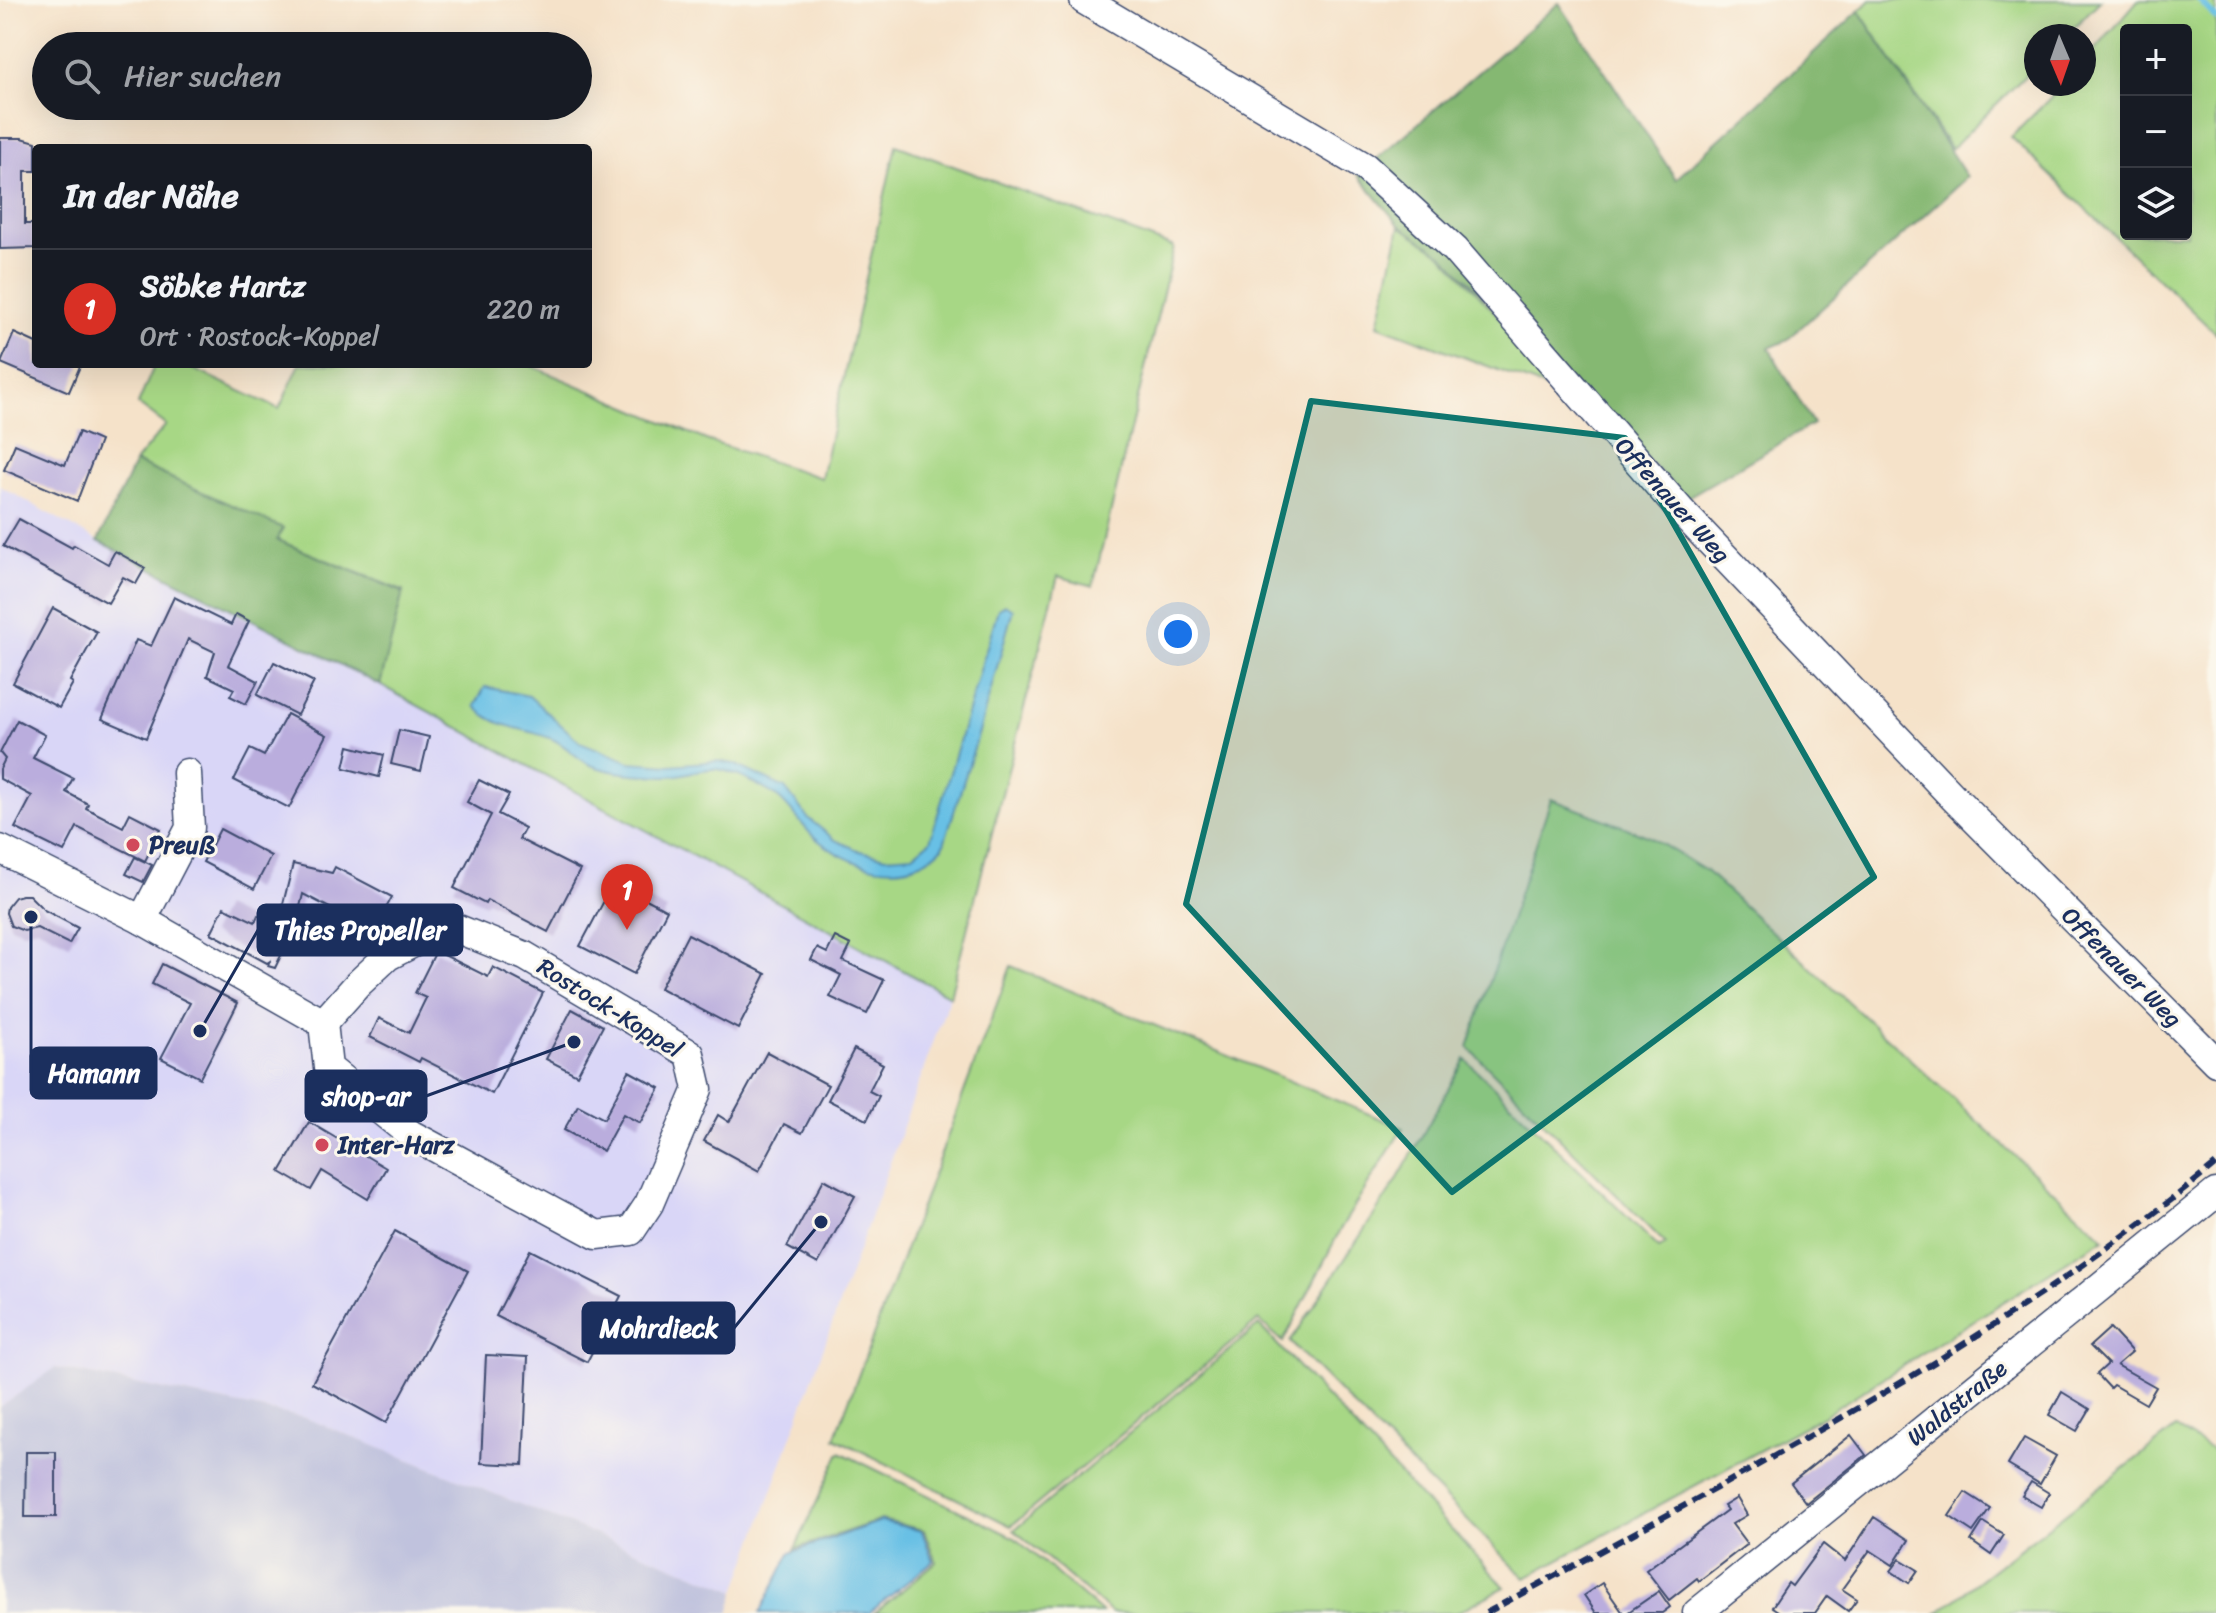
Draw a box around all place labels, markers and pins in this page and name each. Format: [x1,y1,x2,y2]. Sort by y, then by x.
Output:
place label: Preuß [149,824,216,866]
marker: Preuß [124,836,142,854]
pin: 1 [601,864,653,930]
callout: Thies Propeller [258,905,462,955]
callout: Hamann [31,1048,156,1098]
callout: shop-ar [306,1071,426,1121]
place label: Inter-Harz [336,1124,456,1166]
marker: Inter-Harz [313,1136,331,1154]
callout: Mohrdieck [583,1303,734,1353]

